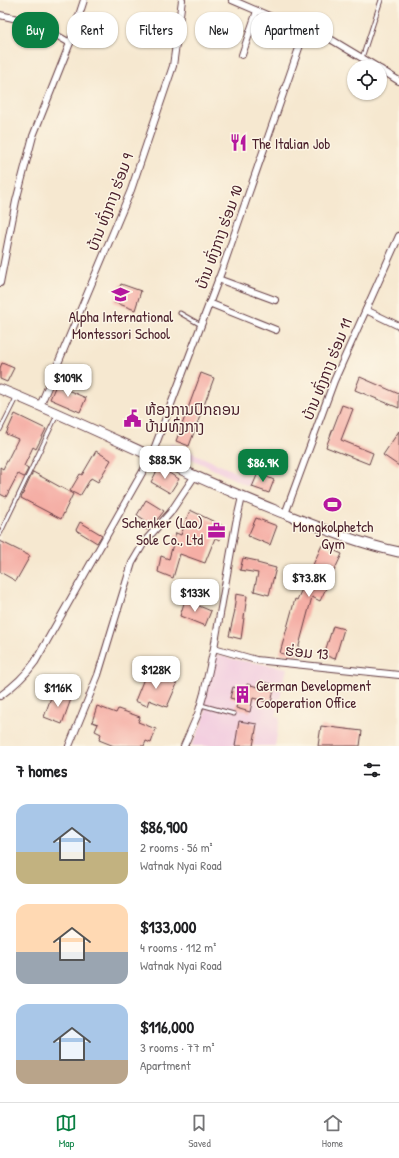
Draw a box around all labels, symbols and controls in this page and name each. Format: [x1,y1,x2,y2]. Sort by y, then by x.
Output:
chip: Buy [12,12,59,48]
chip: Rent [67,12,118,48]
chip: Filters [126,12,187,48]
chip: New [195,12,243,48]
chip: Apartment [251,12,333,48]
map controls [347,60,387,100]
button: locate [347,60,387,100]
restaurant icon: The Italian Job [229,133,249,153]
place label: The Italian Job [252,133,331,154]
street label: ບ້ານ ທົ່ງກາງ ຮ່ອມ 9 [82,150,138,254]
street label: ບ້ານ ທົ່ງກາງ ຮ່ອມ 10 [190,182,248,292]
school or university icon: Alpha International Montessori School [111,285,131,305]
place label: Alpha International Montessori School [69,306,173,344]
street label: ບ້ານ ທົ່ງກາງ ຮ່ອມ 11 [297,315,357,423]
pin: $109K [40,364,96,398]
text: $109K [54,368,82,386]
place label: ຫ້ອງການປົກຄອນ ບ້າມທົ່ງກາງ [145,399,240,437]
public building icon: ຫ້ອງການປົກຄອນ ບ້າມທົ່ງກາງ [122,408,142,428]
pin: $88.5K [132,446,198,480]
pin: $86.9K [230,449,296,483]
text: $88.5K [149,450,181,468]
text: $86.9K [247,453,279,471]
sports icon: Mongkolphetch Gym [323,495,343,515]
place label: Schenker (Lao) Sole Co., Ltd [122,512,203,550]
place label: Mongkolphetch Gym [293,516,373,554]
office icon: Schenker (Lao) Sole Co., Ltd [206,521,226,541]
pin: $73.8K [276,564,342,598]
text: $73.8K [292,568,326,586]
pin: $133K [167,579,223,613]
text: $133K [180,583,210,601]
street label: ຮ່ອມ 13 [284,639,330,665]
pin: $128K [128,656,184,690]
text: $128K [141,660,171,678]
pin: $116K [30,674,86,708]
place label: German Development Cooperation Office [256,675,372,713]
text: $116K [44,678,72,696]
building icon: German Development Cooperation Office [233,684,253,704]
text: 7 homes [16,759,67,782]
icon: filters [361,759,383,781]
text: $86,900 [140,815,188,838]
icon: home [48,820,96,868]
text: 2 rooms · 56 m² [140,838,213,856]
text: Watnak Nyai Road [140,856,222,874]
text: $133,000 [140,915,196,938]
icon: home [48,920,96,968]
text: 4 rooms · 112 m² [140,938,216,956]
text: Watnak Nyai Road [140,956,222,974]
text: $116,000 [140,1015,194,1038]
icon: home [48,1020,96,1068]
text: 3 rooms · 77 m² [140,1038,214,1056]
text: Apartment [140,1056,191,1074]
tab: Map [55,1112,77,1150]
tab: Saved [188,1112,211,1150]
tab: Home [322,1112,344,1150]

